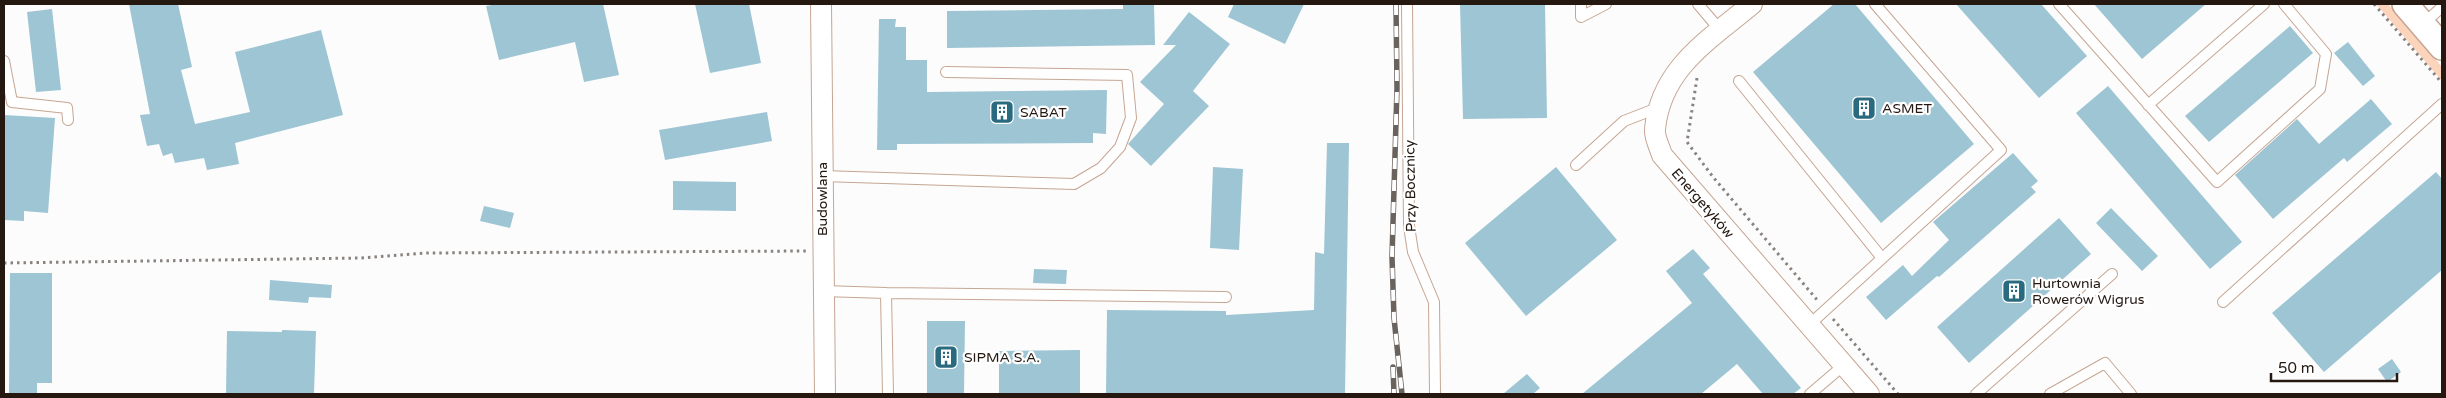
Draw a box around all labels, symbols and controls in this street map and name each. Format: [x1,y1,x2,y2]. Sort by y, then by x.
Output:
building icon: ASMET [1851,95,1877,121]
building icon: SABAT [989,99,1015,125]
place label: ASMET [1882,100,1933,117]
place label: SABAT [1020,104,1067,121]
street label: Przy Bocznicy [1401,139,1420,232]
street label: Budowlana [814,162,831,236]
street label: Energetyków [1668,165,1738,242]
place label: Hurtownia Rowerów Wigrus [2032,275,2145,308]
building icon: Hurtownia Rowerów Wigrus [2001,278,2027,304]
building icon: SIPMA S.A. [933,344,959,370]
place label: SIPMA S.A. [964,349,1040,366]
scale bar [2271,350,2397,382]
text: 50 m [2278,359,2315,377]

